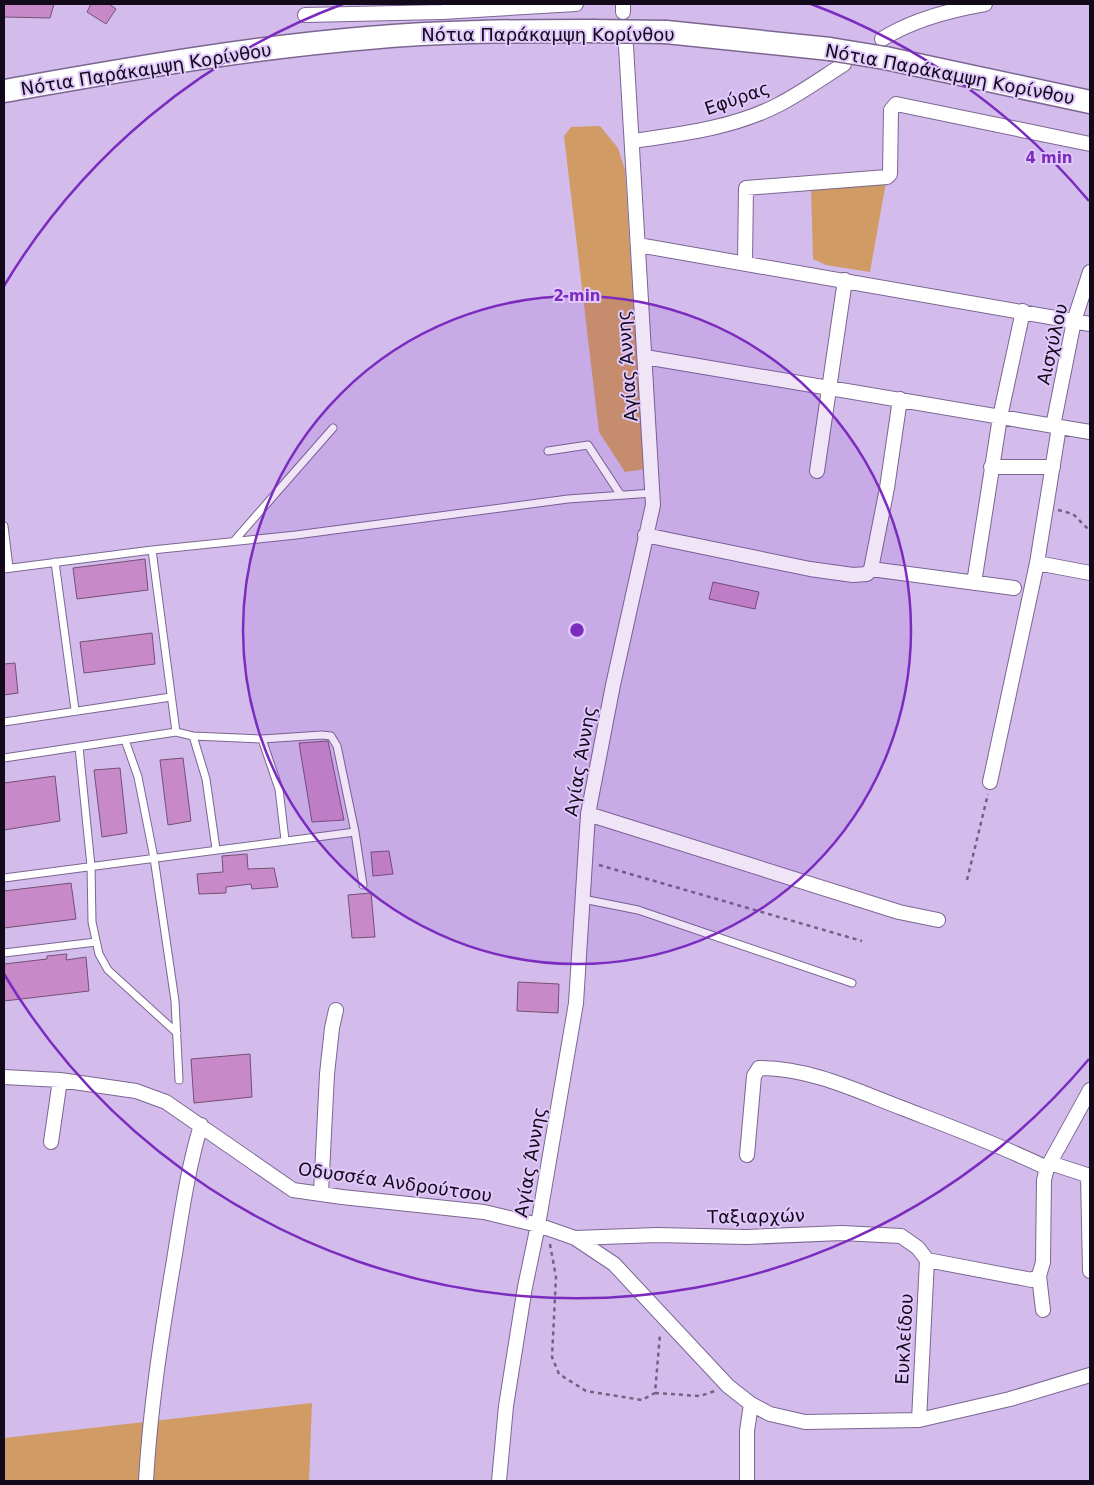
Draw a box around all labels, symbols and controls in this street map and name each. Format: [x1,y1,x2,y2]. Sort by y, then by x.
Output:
street label: Νότια Παράκαμψη Κορίνθου [421,24,675,45]
street label: Νότια Παράκαμψη Κορίνθου [19,39,273,99]
street label: Νότια Παράκαμψη Κορίνθου [824,40,1076,108]
street label: Εφύρας [702,77,772,119]
text: 4 min [1025,149,1073,167]
text: 2 min [553,287,601,305]
street label: Αισχύλου [1032,301,1072,387]
street label: Αγίας Άννης [613,310,641,422]
centre of rings [568,621,586,639]
street label: Αγίας Άννης [560,704,600,818]
street label: Αγίας Άννης [510,1105,550,1219]
street label: Οδυσσέα Ανδρούτσου [297,1158,493,1206]
street label: Ταξιαρχών [706,1205,805,1227]
street label: Ευκλείδου [891,1293,917,1385]

